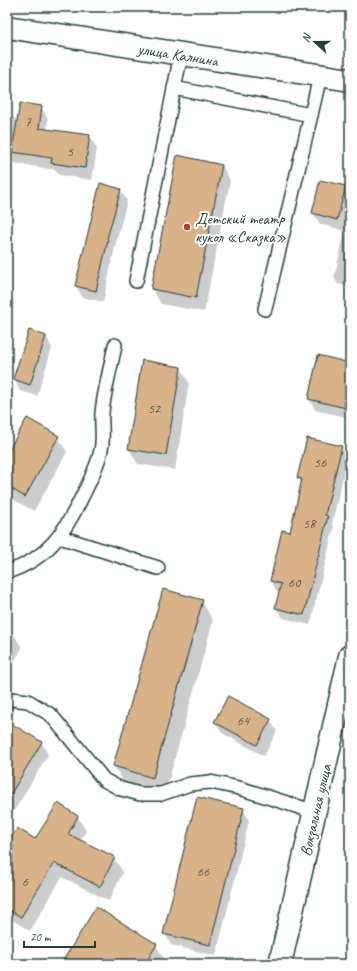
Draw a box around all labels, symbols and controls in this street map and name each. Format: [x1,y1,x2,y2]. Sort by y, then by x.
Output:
north arrow [295,22,335,62]
text: N [298,31,314,44]
street label: улица Калнина [135,39,221,71]
house number: 7 [25,113,32,130]
house number: 5 [67,143,74,160]
place label: Детский театр кукол «Сказка» [195,209,286,247]
marker: Детский театр кукол «Сказка» [182,222,192,232]
house number: 52 [148,400,162,417]
house number: 56 [314,454,327,471]
house number: 58 [303,515,317,532]
house number: 60 [288,574,302,591]
house number: 64 [237,712,251,729]
street label: Вокзальная улица [296,761,337,858]
house number: 66 [197,863,210,880]
house number: 6 [22,873,29,890]
scale bar [24,923,95,949]
text: 20 m [30,929,52,945]

